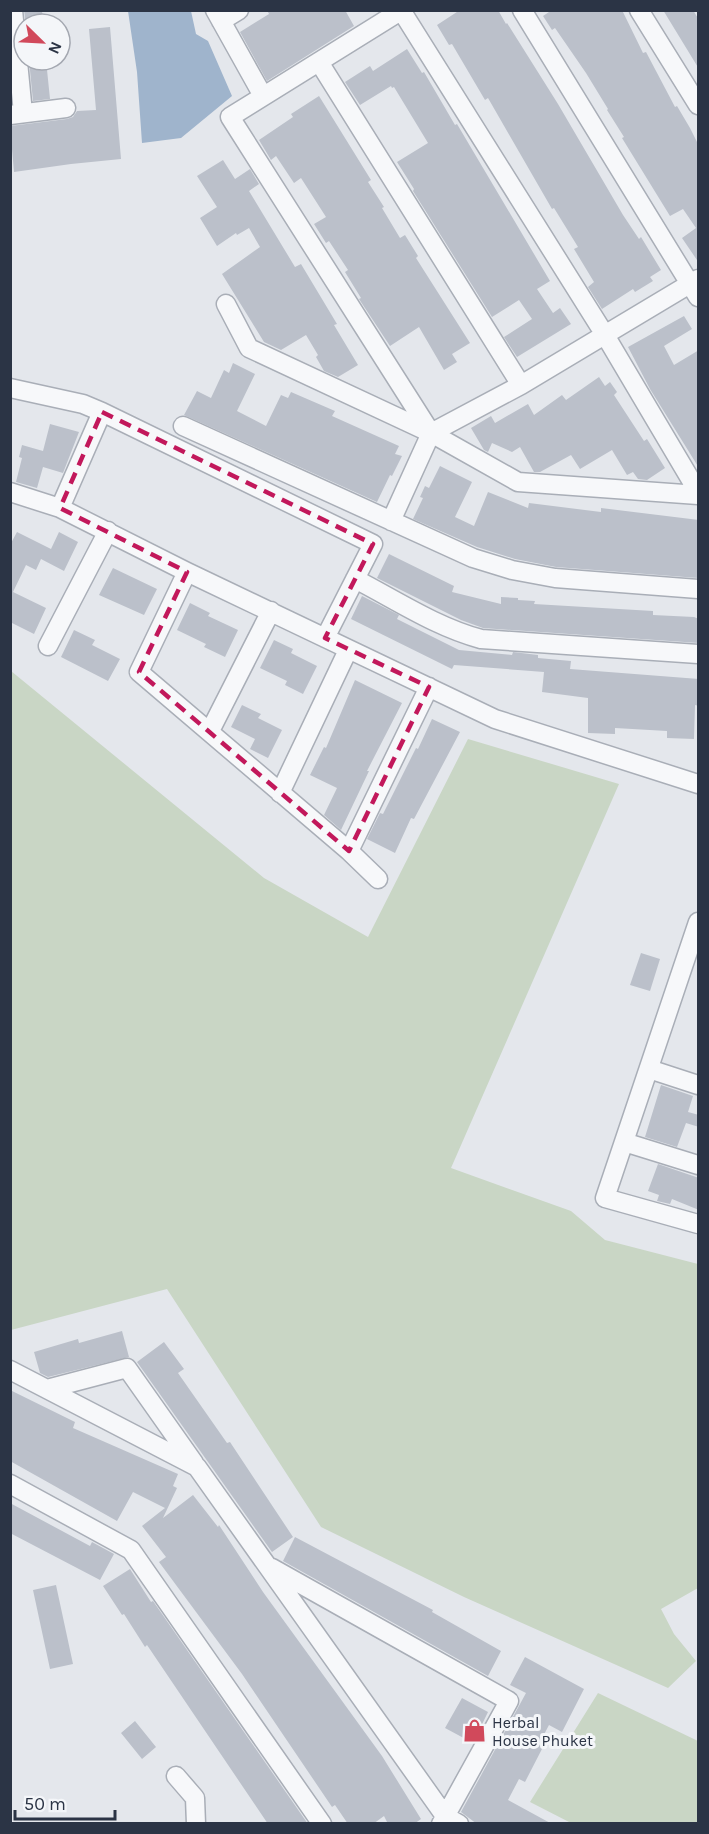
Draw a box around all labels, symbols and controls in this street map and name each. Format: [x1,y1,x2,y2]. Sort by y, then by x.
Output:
north arrow [12,12,72,72]
text: N [44,39,66,57]
place label: Herbal House Phuket [492,1713,593,1750]
shop icon: Herbal House Phuket [461,1718,487,1744]
scale bar [15,1783,116,1821]
text: 50 m [24,1793,66,1815]

